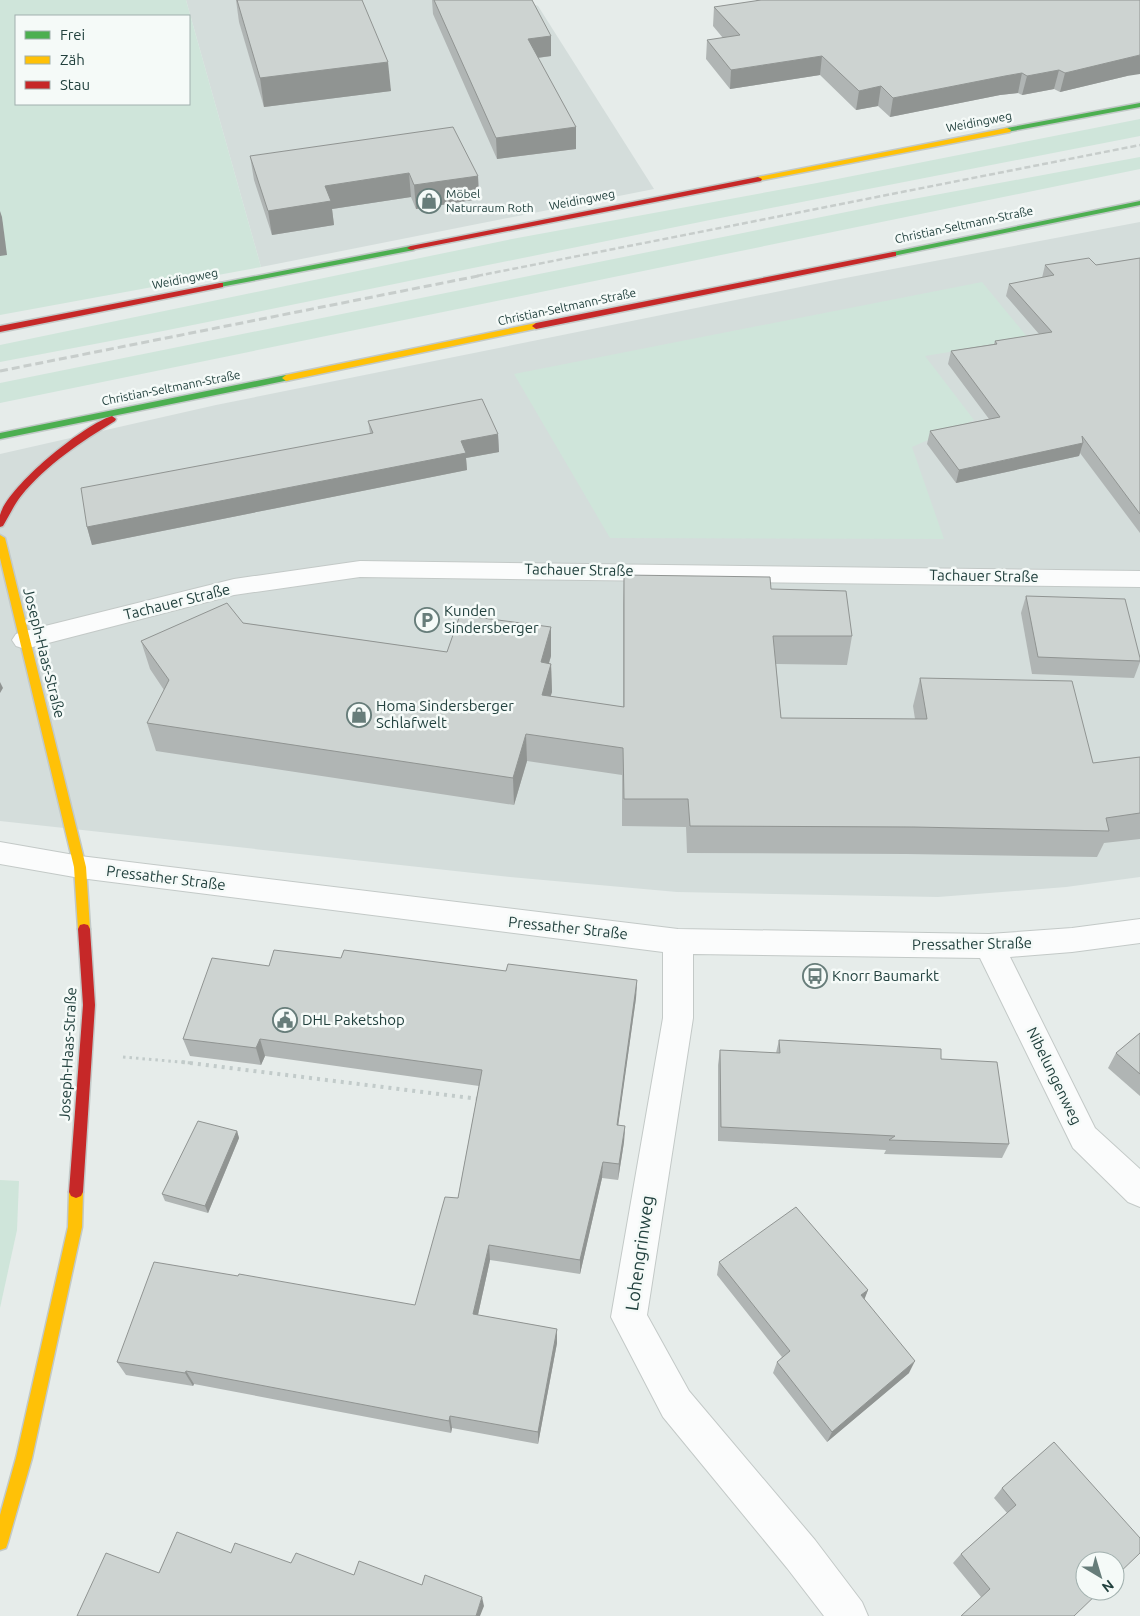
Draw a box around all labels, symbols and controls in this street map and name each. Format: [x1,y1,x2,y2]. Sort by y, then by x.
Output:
legend [15,15,190,105]
text: Frei [60,26,85,43]
text: Zäh [60,51,85,68]
text: Stau [60,76,90,93]
street label: Weidingweg [945,109,1013,134]
place label: Möbel Naturraum Roth [446,187,534,214]
street label: Weidingweg [548,187,616,212]
shop icon: Möbel Naturraum Roth [416,188,442,214]
street label: Christian-Seltmann-Straße [894,203,1034,246]
street label: Weidingweg [151,266,219,291]
street label: Christian-Seltmann-Straße [497,285,637,328]
street label: Christian-Seltmann-Straße [100,368,241,407]
street label: Tachauer Straße [524,560,634,579]
street label: Tachauer Straße [929,566,1039,585]
street label: Tachauer Straße [122,580,232,623]
street label: Joseph-Haas-Straße [20,586,69,720]
place label: Kunden Sindersberger [444,602,539,636]
parking icon: Kunden Sindersberger [414,607,440,633]
place label: Homa Sindersberger Schlafwelt [376,697,514,731]
shop icon: Homa Sindersberger Schlafwelt [346,702,372,728]
street label: Pressather Straße [105,862,227,893]
street label: Pressather Straße [508,913,629,942]
street label: Pressather Straße [912,934,1032,953]
bus stop icon: Knorr Baumarkt [802,963,828,989]
place label: Knorr Baumarkt [832,967,939,984]
street label: Joseph-Haas-Straße [56,987,79,1121]
public building icon: DHL Paketshop [272,1007,298,1033]
place label: DHL Paketshop [302,1011,405,1028]
street label: Nibelungenweg [1023,1024,1085,1127]
street label: Lohengrinweg [621,1194,657,1312]
north arrow [1075,1551,1125,1601]
text: N [1099,1577,1117,1596]

